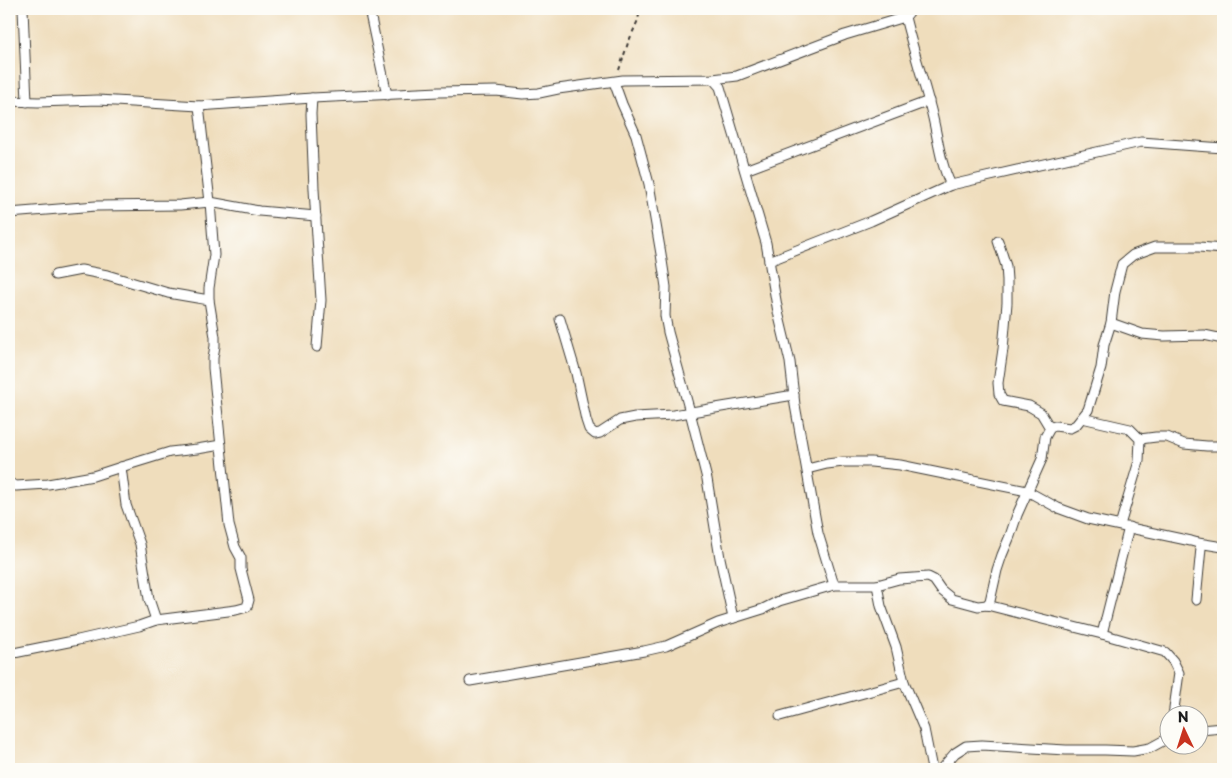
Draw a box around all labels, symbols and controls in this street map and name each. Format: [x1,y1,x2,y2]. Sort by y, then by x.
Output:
north arrow [1160,706,1210,756]
text: N [1177,706,1189,727]

